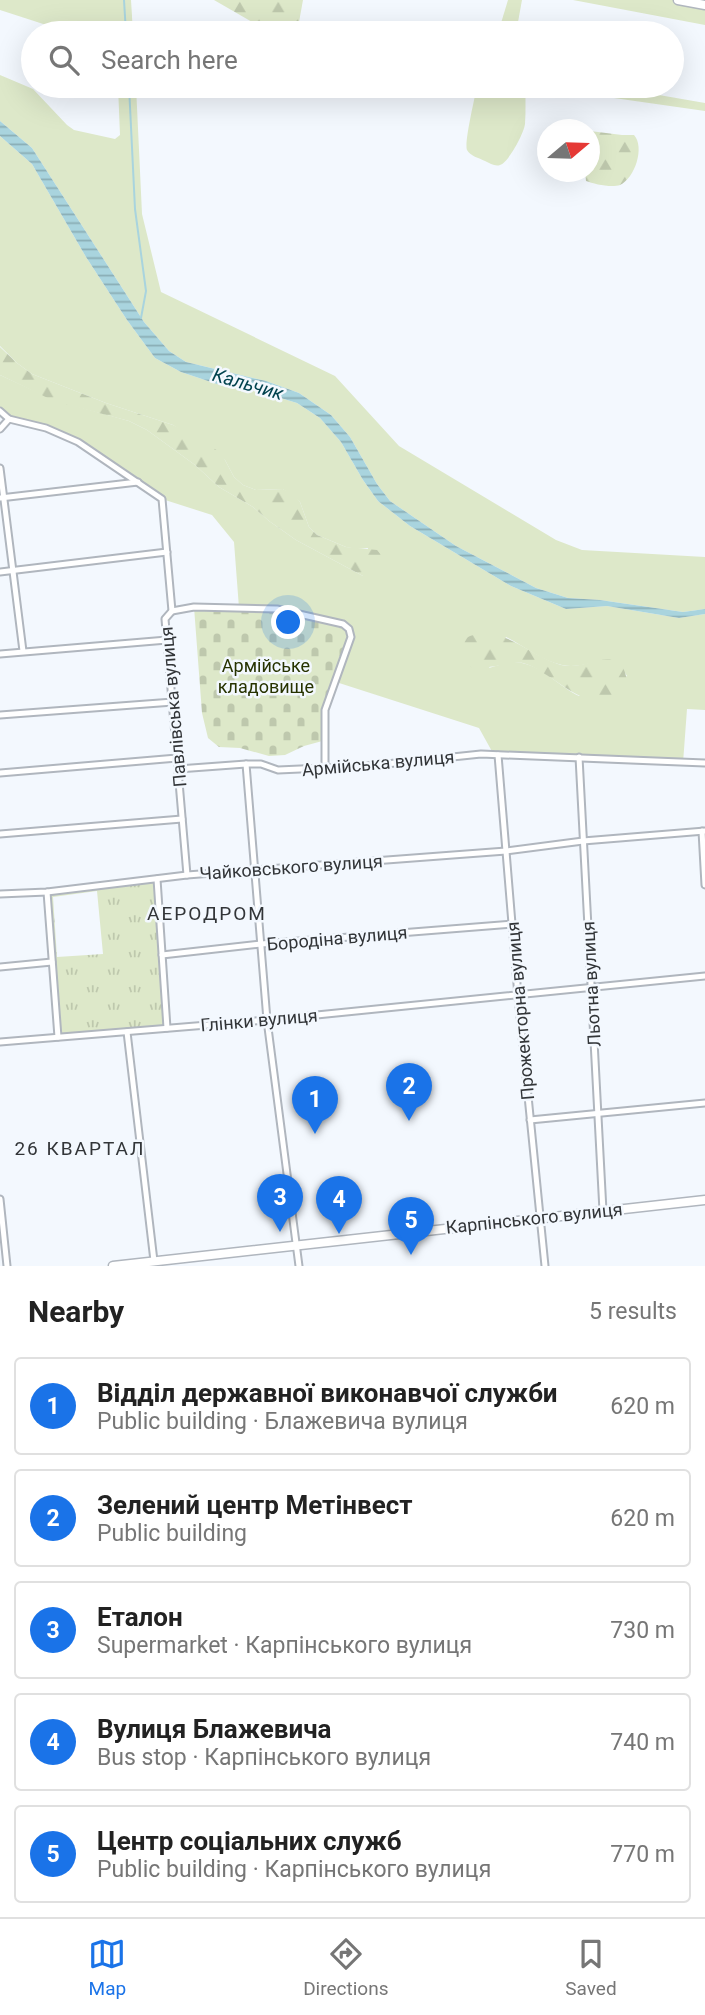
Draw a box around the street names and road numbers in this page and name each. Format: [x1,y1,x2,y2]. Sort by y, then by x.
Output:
street label: Павлівська вулиця [156,626,190,788]
street label: Армійська вулиця [301,746,455,780]
street label: Чайковського вулиця [199,850,383,884]
street label: Бородіна вулиця [266,921,408,955]
street label: Прожекторна вулиця [502,921,538,1101]
street label: Льотна вулиця [577,921,605,1047]
street label: Глінки вулиця [200,1004,318,1036]
street label: Карпінського вулиця [445,1198,623,1238]

